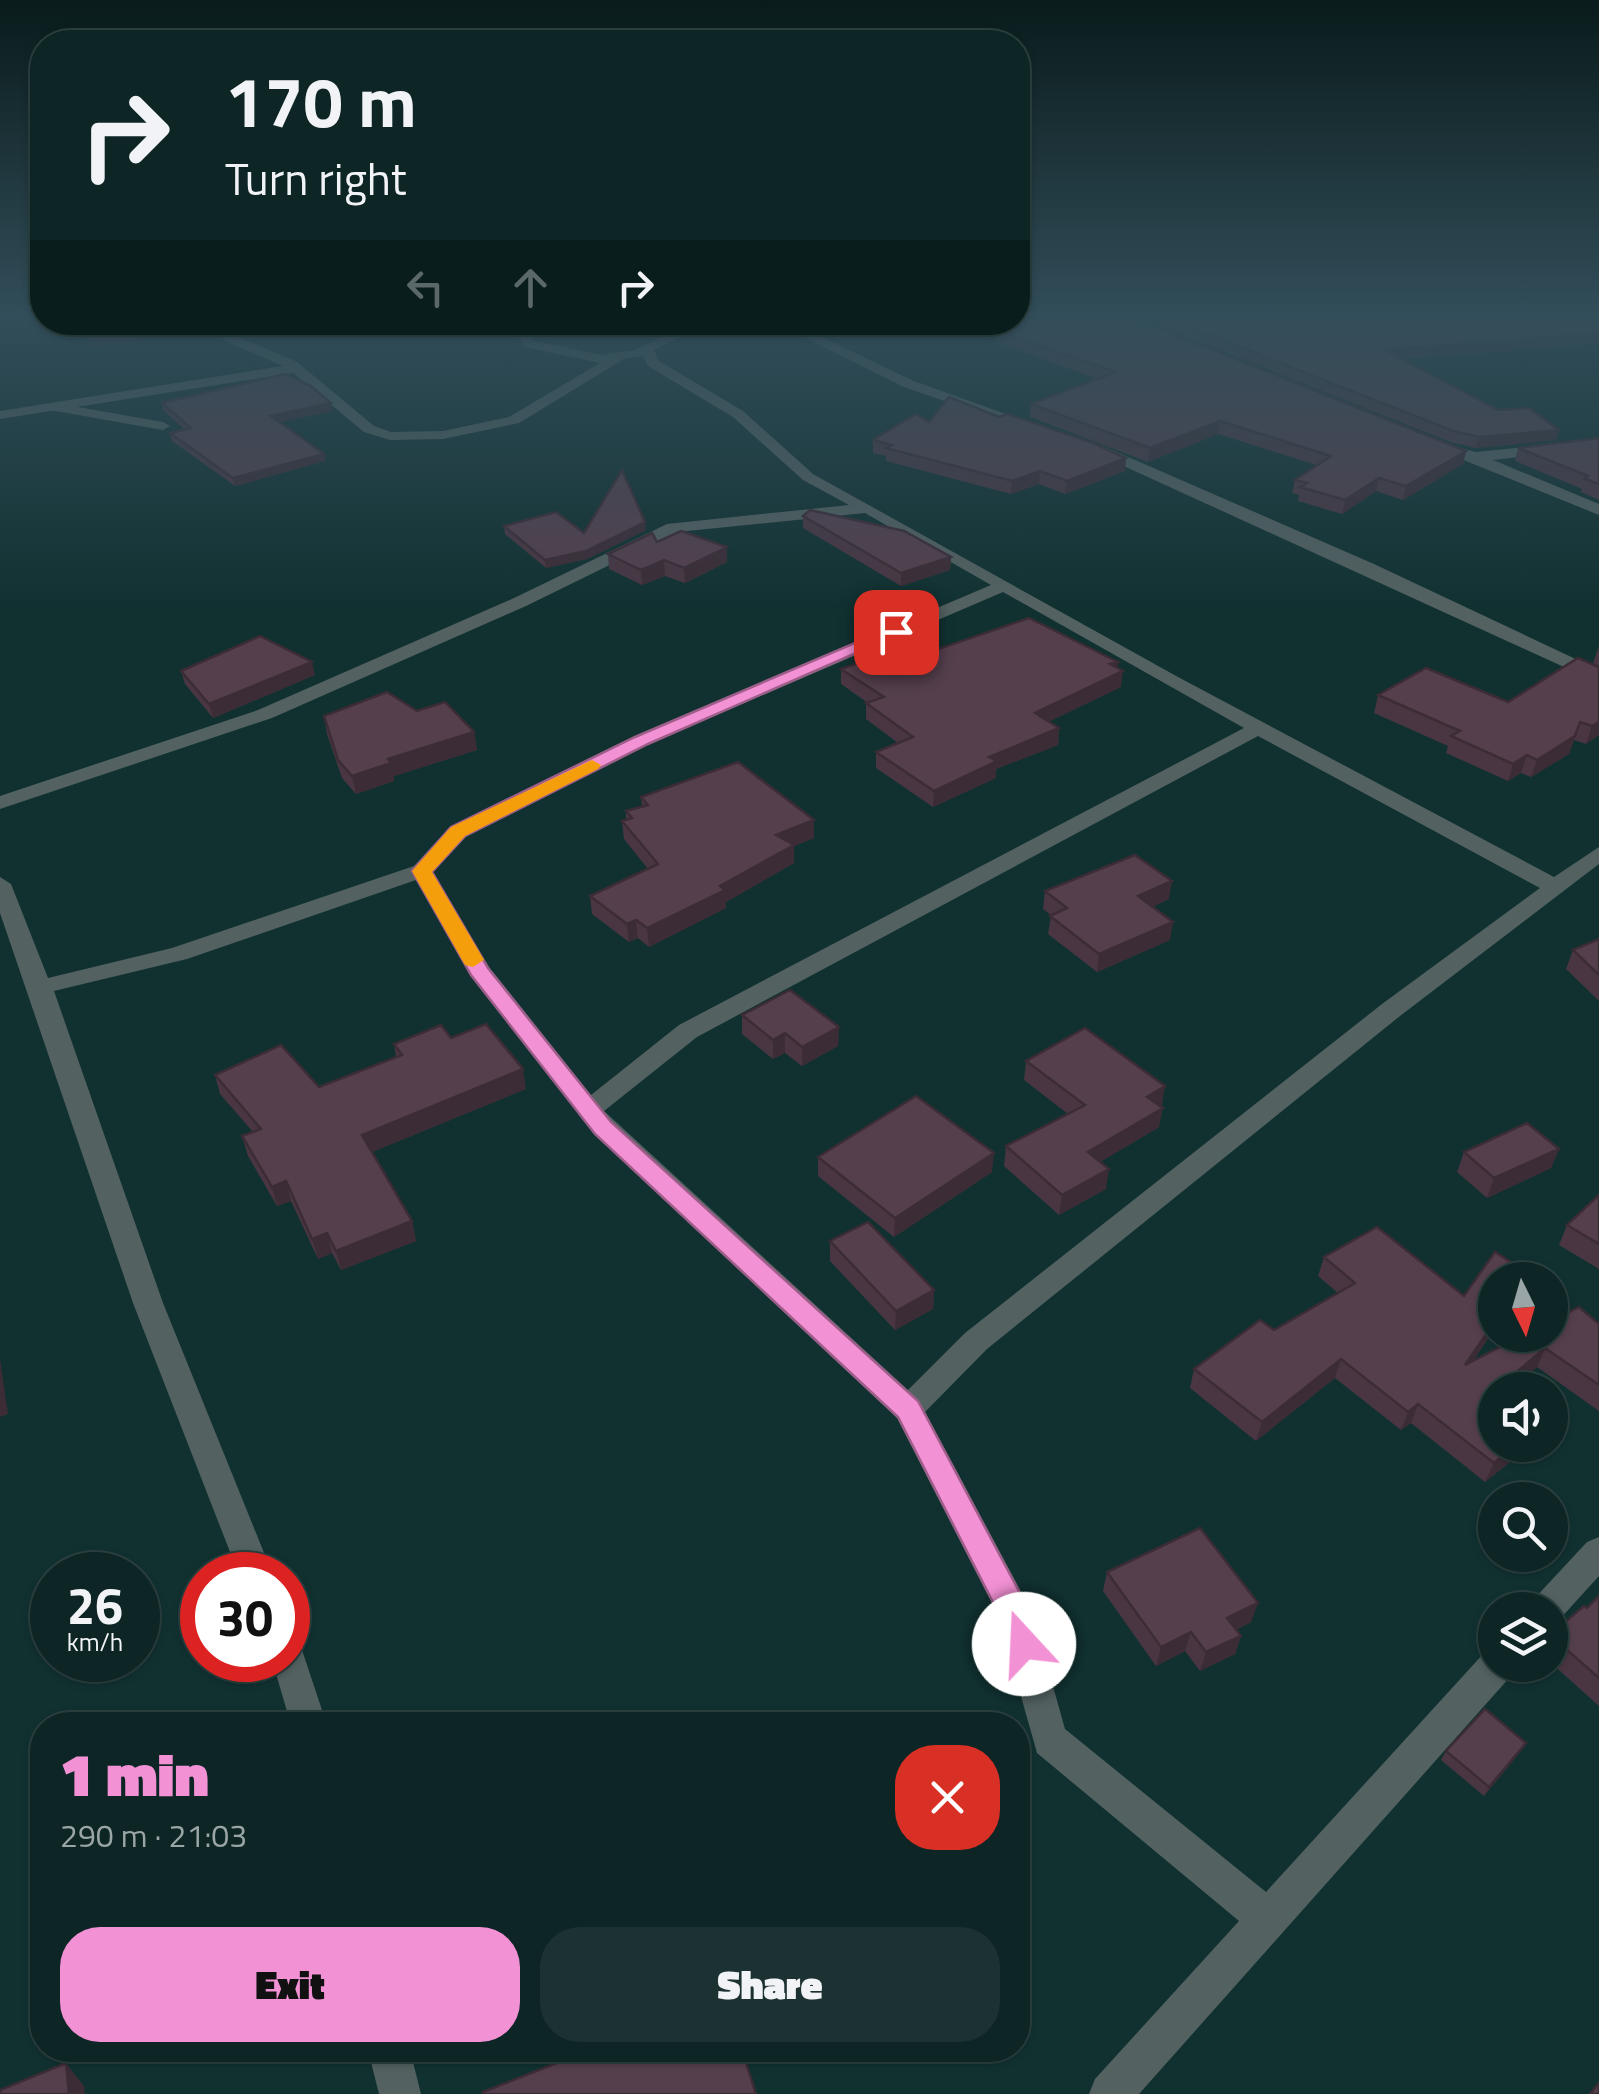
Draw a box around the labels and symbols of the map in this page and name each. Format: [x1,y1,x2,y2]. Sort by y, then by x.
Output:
pin [854,590,939,675]
north arrow [1478,1262,1568,1352]
speed limit sign: 30 [180,1552,310,1682]
position arrow [972,1592,1076,1696]

